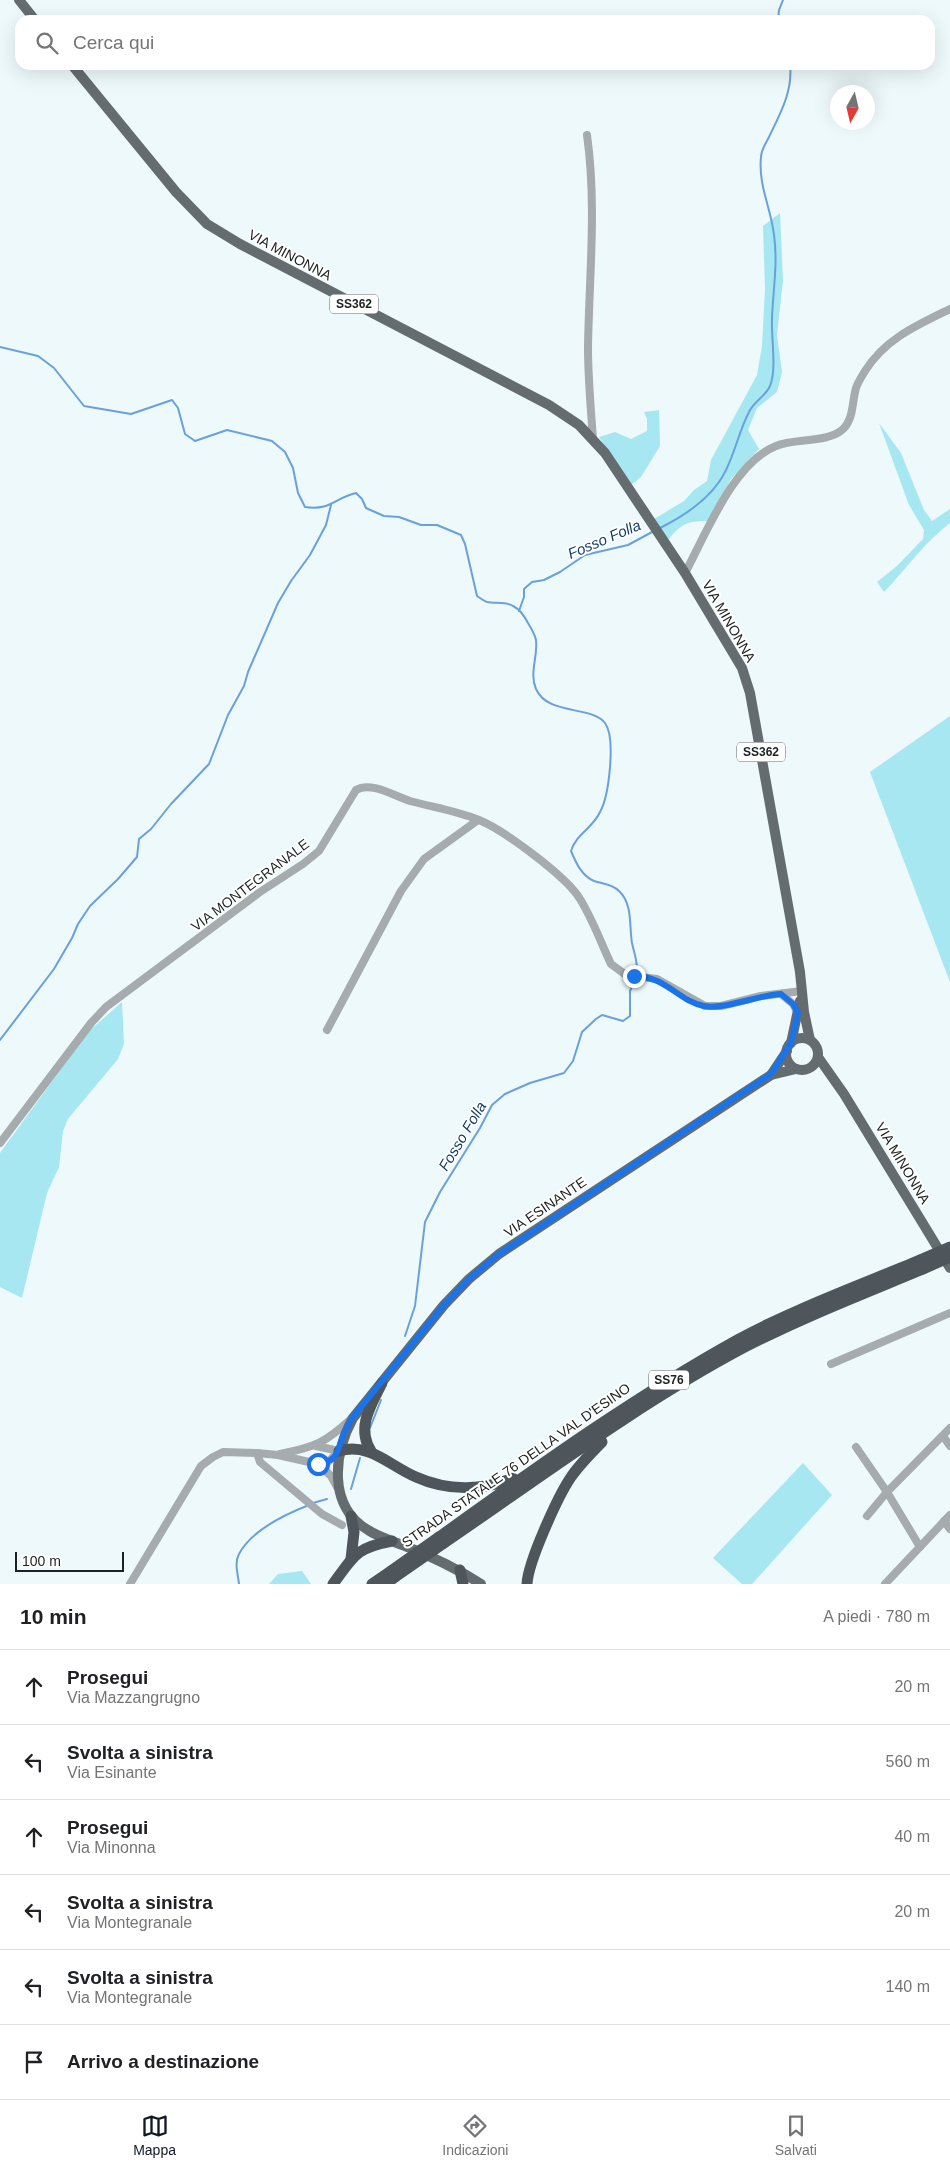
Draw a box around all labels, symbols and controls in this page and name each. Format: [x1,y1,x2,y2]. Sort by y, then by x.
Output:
search box [15,15,935,70]
icon: search [33,29,61,57]
text: Cerca qui [73,32,154,53]
north arrow [830,85,875,130]
street label: VIA MINONNA [246,226,335,284]
road number: SS362 [330,294,378,314]
water label: Fosso Folla [565,516,643,562]
street label: VIA MINONNA [699,577,759,665]
road number: SS362 [737,742,785,762]
street label: VIA MONTEGRANALE [188,836,312,934]
route end [623,965,646,988]
water label: Fosso Folla [435,1098,489,1174]
street label: VIA MINONNA [873,1120,934,1207]
street label: VIA ESINANTE [501,1174,589,1240]
road number: SS76 [649,1370,689,1390]
street label: STRADA STATALE 76 DELLA VAL D'ESINO [399,1380,633,1550]
route start [307,1453,330,1476]
scale bar [15,1549,124,1572]
text: 100 m [22,1553,61,1569]
text: 10 min [20,1605,87,1628]
text: A piedi · 780 m [823,1608,930,1625]
text: Prosegui [67,1667,148,1688]
icon: ahead [20,1673,48,1701]
text: 20 m [894,1678,930,1695]
text: Via Mazzangrugno [67,1689,200,1706]
text: Svolta a sinistra [67,1742,213,1763]
icon: left [20,1748,48,1776]
text: 560 m [886,1753,930,1770]
text: Via Esinante [67,1764,157,1781]
text: Prosegui [67,1817,148,1838]
icon: ahead [20,1823,48,1851]
text: 40 m [894,1828,930,1845]
text: Via Minonna [67,1839,156,1856]
text: Svolta a sinistra [67,1892,213,1913]
icon: left [20,1898,48,1926]
text: 20 m [894,1903,930,1920]
text: Via Montegranale [67,1914,192,1931]
text: Svolta a sinistra [67,1967,213,1988]
icon: left [20,1973,48,2001]
text: 140 m [886,1978,930,1995]
text: Via Montegranale [67,1989,192,2006]
icon: arrive [20,2048,48,2076]
text: Arrivo a destinazione [67,2051,259,2072]
tab: Mappa [133,2112,176,2158]
tab: Indicazioni [442,2112,508,2158]
tab: Salvati [775,2112,817,2158]

